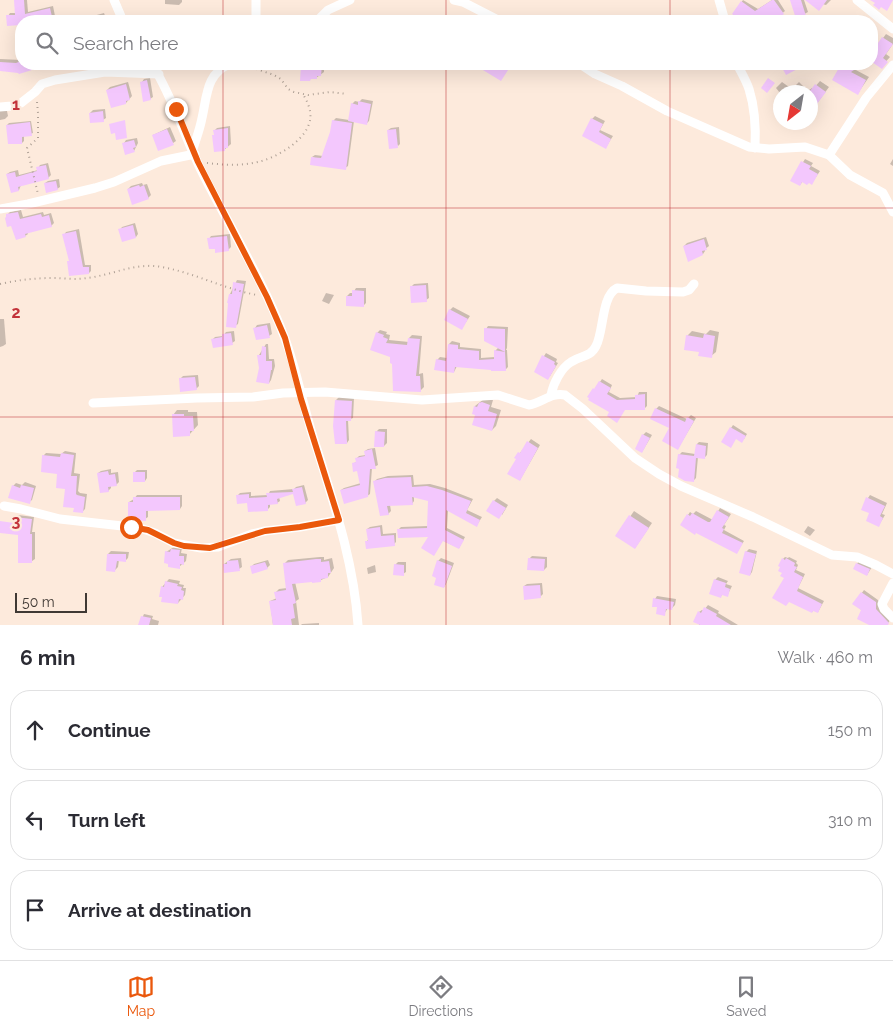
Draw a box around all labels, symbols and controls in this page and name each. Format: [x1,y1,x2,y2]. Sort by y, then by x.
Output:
search box [15,15,878,70]
icon: search [33,29,61,57]
text: Search here [73,32,179,54]
north arrow [773,85,818,130]
text: 1 [12,95,20,114]
route end [165,98,188,121]
text: 2 [11,303,21,322]
text: 3 [12,512,21,531]
route start [120,516,143,539]
scale bar [15,590,88,613]
text: 50 m [22,594,55,610]
text: 6 min [20,645,75,670]
text: Walk · 460 m [777,648,873,667]
icon: ahead [21,716,49,744]
text: Continue [68,719,151,741]
text: 150 m [828,721,872,740]
icon: left [21,806,49,834]
text: Turn left [68,809,145,831]
text: 310 m [828,811,872,830]
icon: arrive [21,896,49,924]
text: Arrive at destination [68,899,252,921]
tab: Map [127,973,155,1019]
tab: Directions [408,973,473,1019]
tab: Saved [726,973,766,1019]

